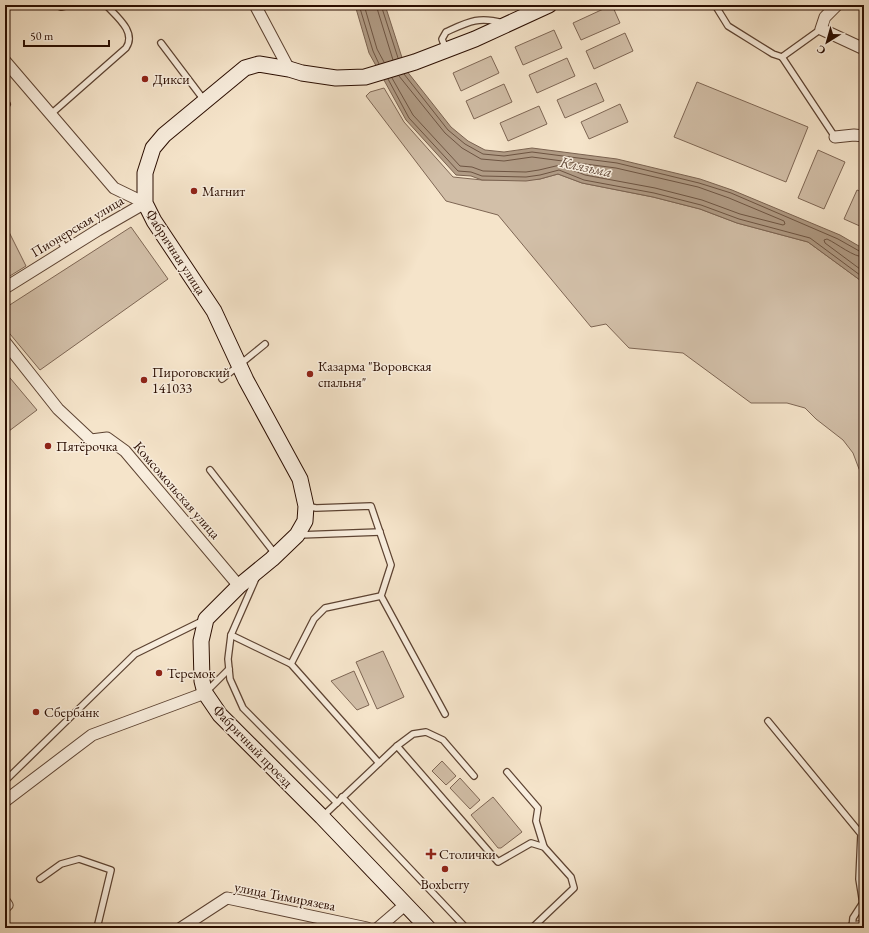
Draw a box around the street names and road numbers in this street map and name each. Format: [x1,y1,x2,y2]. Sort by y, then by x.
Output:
street label: Пионерская улица [27,191,127,261]
street label: Фабричная улица [142,206,211,298]
street label: Комсомольская улица [130,437,225,543]
street label: Фабричный проезд [209,701,297,791]
street label: улица Тимирязева [233,877,338,915]

